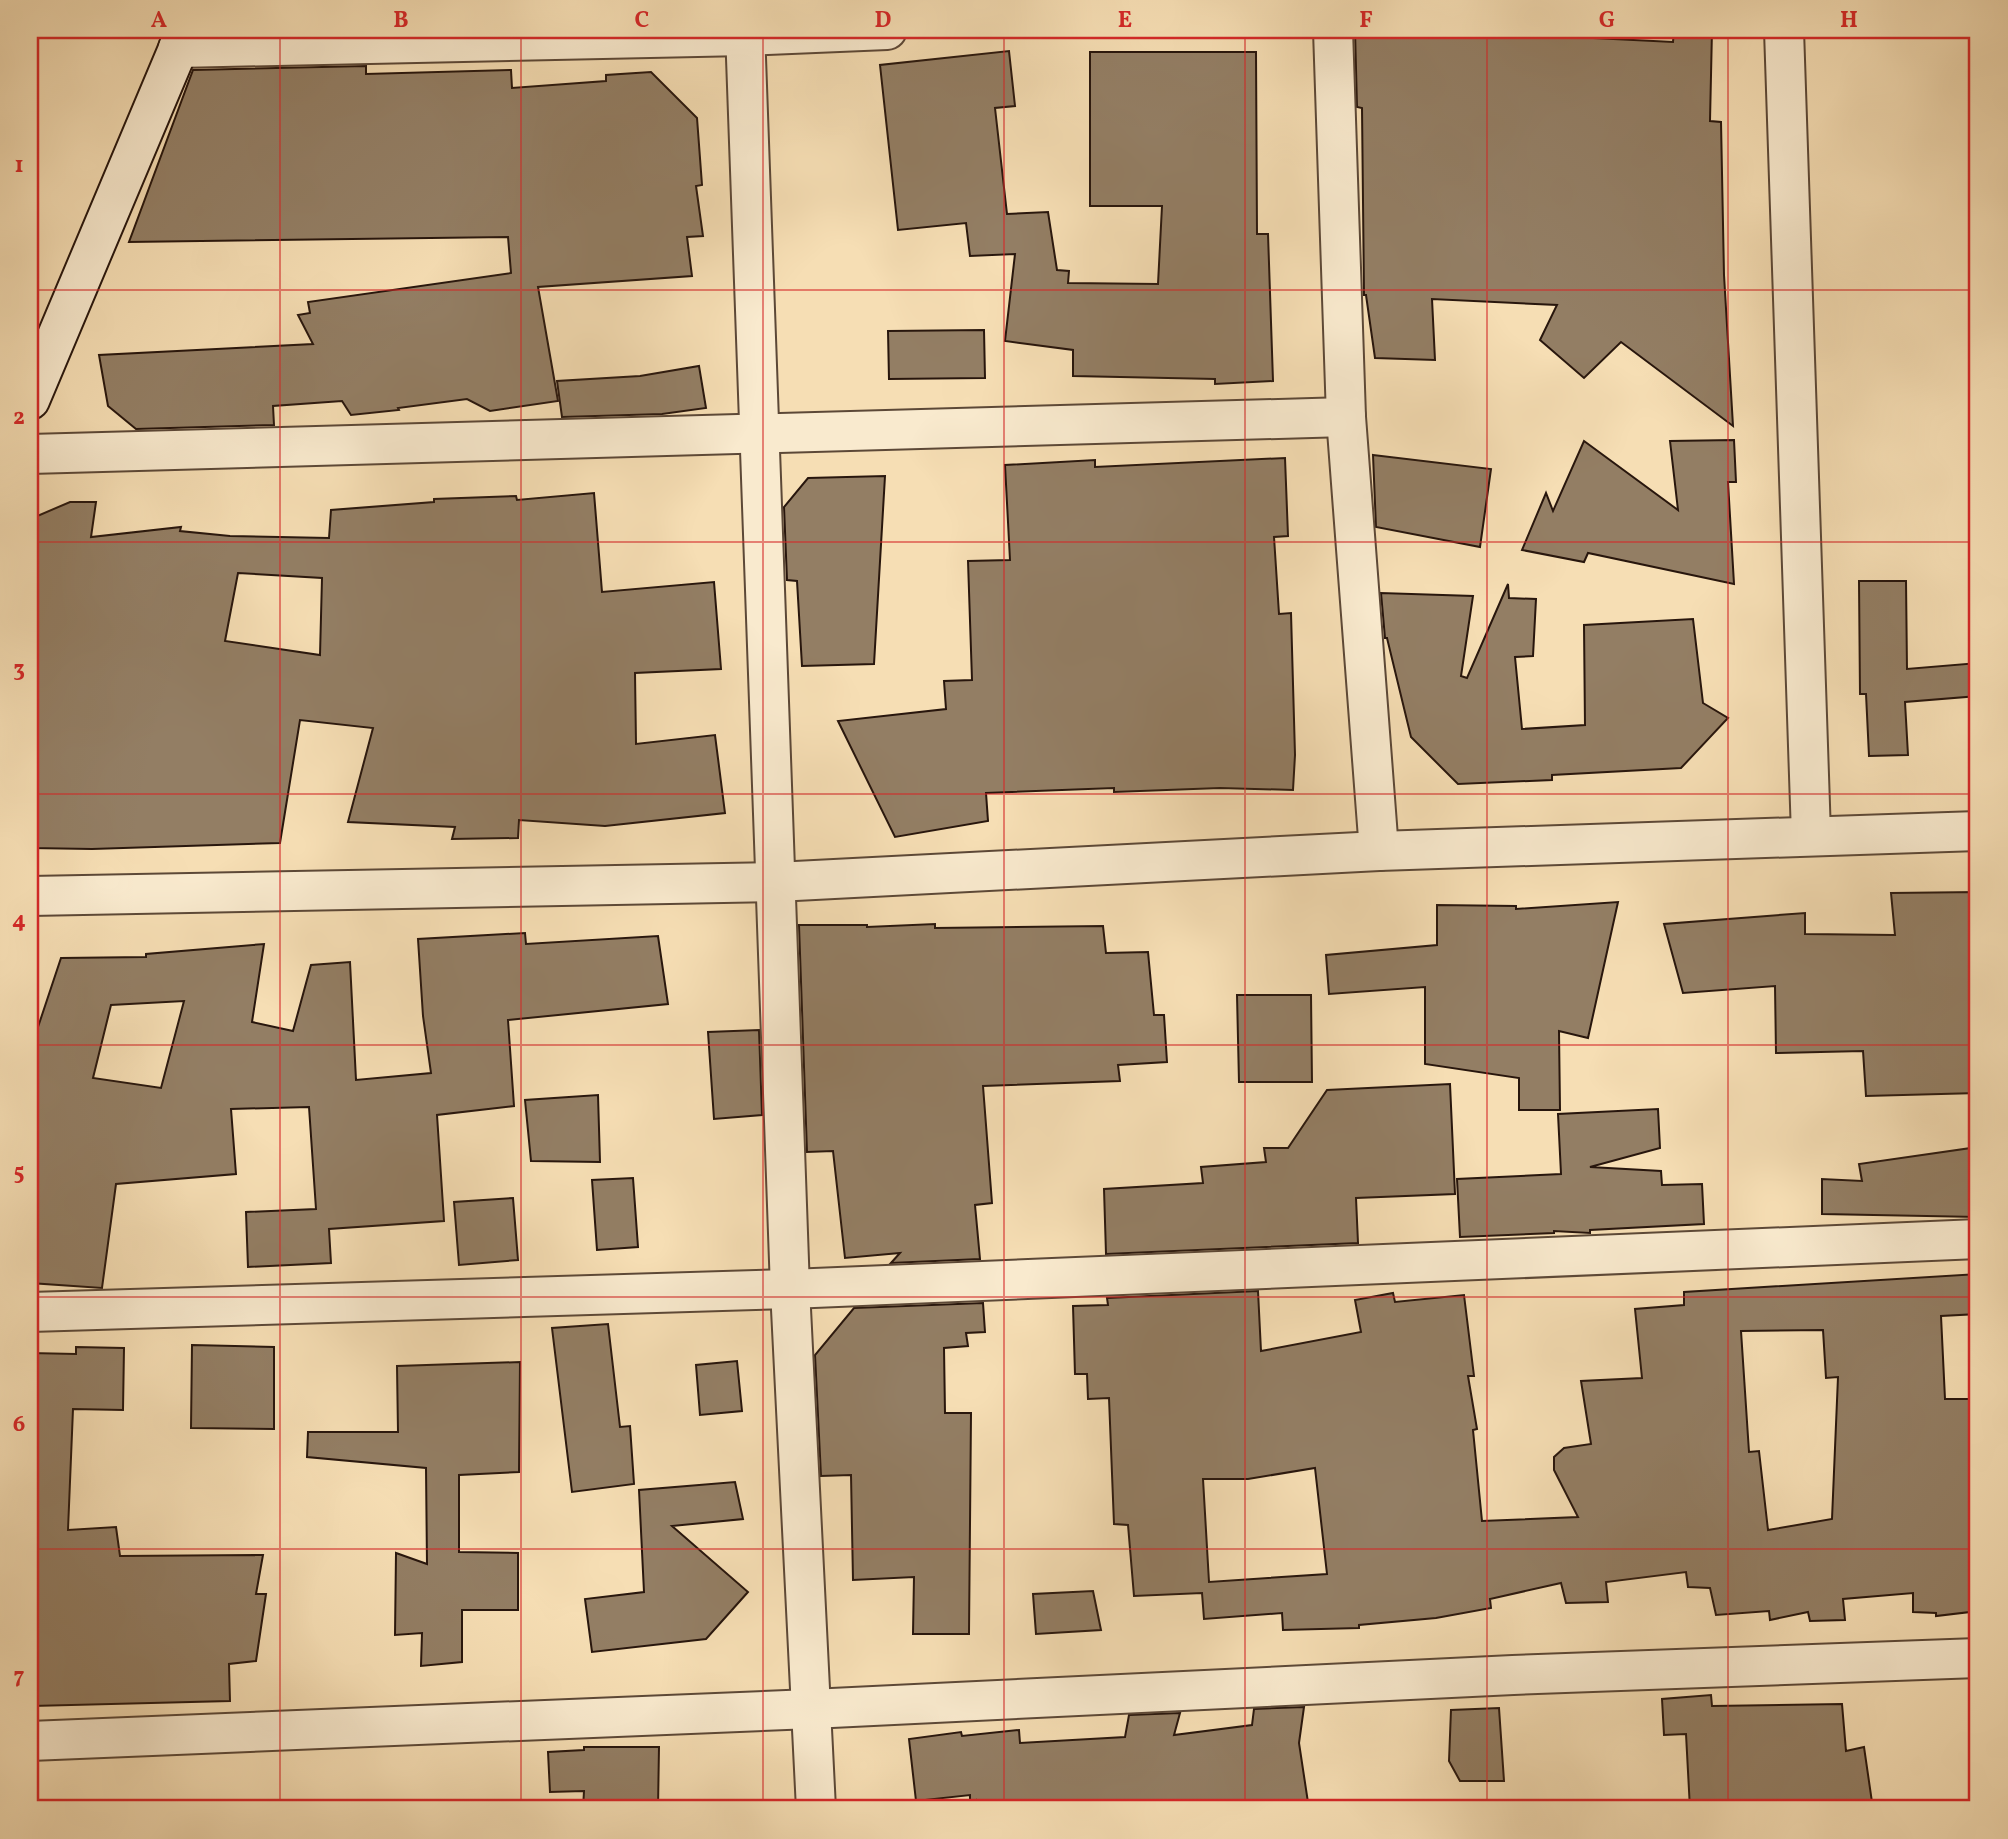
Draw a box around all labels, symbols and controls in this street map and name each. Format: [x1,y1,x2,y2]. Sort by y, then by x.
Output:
text: A [151,5,167,37]
text: B [393,5,409,37]
text: C [635,5,649,37]
text: D [875,5,892,37]
text: E [1118,5,1132,37]
text: F [1359,5,1373,37]
text: G [1599,5,1615,37]
text: H [1840,5,1858,37]
text: 1 [14,150,24,182]
text: 2 [13,402,25,434]
text: 3 [13,654,25,686]
text: 4 [12,905,26,937]
text: 5 [13,1157,25,1189]
text: 6 [13,1409,25,1441]
text: 7 [14,1661,25,1693]

